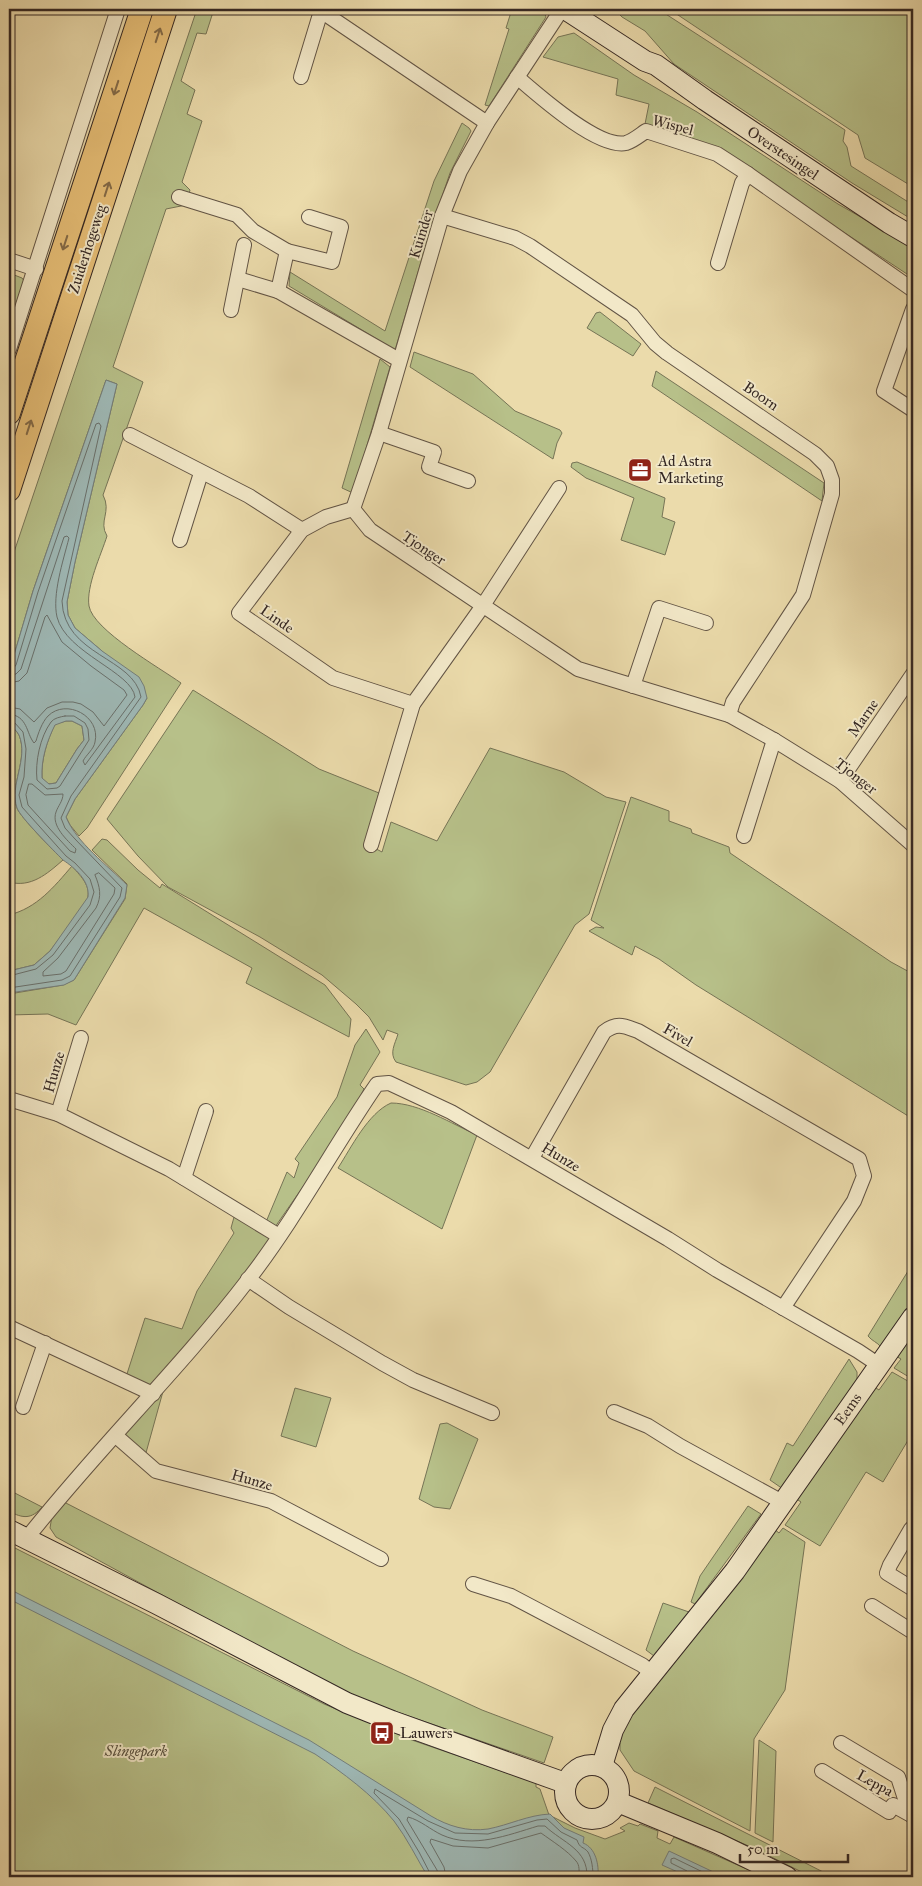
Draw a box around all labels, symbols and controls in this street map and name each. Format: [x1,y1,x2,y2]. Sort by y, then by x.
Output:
one-way arrow [153,27,163,43]
one-way arrow [110,80,120,96]
street label: Wispel [651,111,696,139]
street label: Overstesingel [744,123,823,184]
one-way arrow [103,182,112,197]
street label: Zuiderhogeweg [64,201,110,296]
street label: Kuinder [405,207,437,261]
one-way arrow [60,234,69,250]
street label: Boorn [740,378,782,414]
one-way arrow [25,419,35,435]
place label: Ad Astra Marketing [657,452,724,487]
office icon: Ad Astra Marketing [627,457,653,483]
street label: Tjonger [399,527,449,569]
street label: Linde [257,601,297,637]
street label: Marne [844,696,882,740]
street label: Tjonger [831,754,881,798]
street label: Fivel [660,1019,697,1051]
street label: Hunze [40,1049,68,1095]
street label: Hunze [538,1138,584,1176]
street label: Eems [831,1389,865,1429]
street label: Hunze [229,1466,275,1494]
bus stop icon: Lauwers [369,1720,395,1746]
place label: Lauwers [400,1724,452,1742]
park label: Slingepark [104,1742,168,1761]
street label: Leppa [854,1766,897,1801]
scale bar [740,1831,847,1863]
text: 50 m [747,1840,779,1858]

